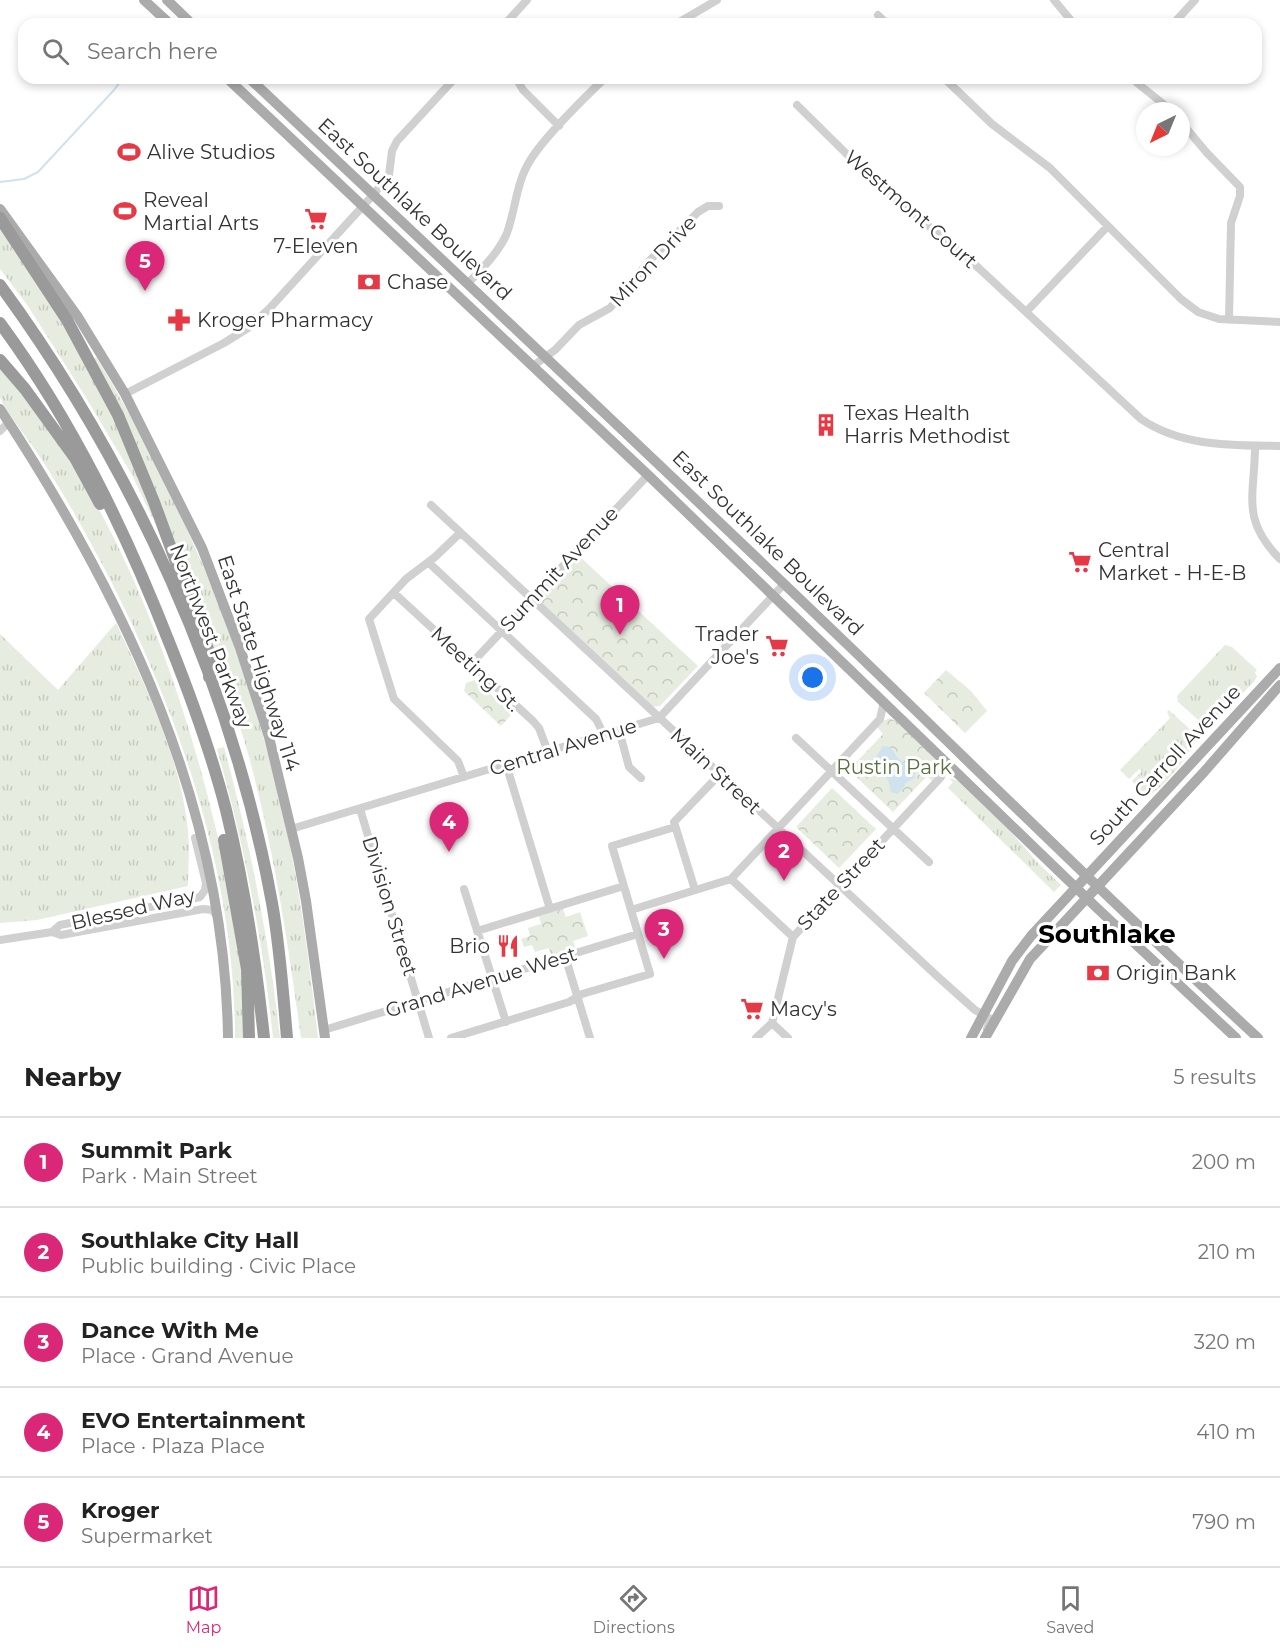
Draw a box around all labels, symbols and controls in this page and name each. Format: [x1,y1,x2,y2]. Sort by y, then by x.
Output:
search box [18,18,1262,84]
icon: search [39,35,72,68]
text: Search here [87,38,218,65]
north arrow [1136,102,1190,156]
street label: East Southlake Boulevard [313,113,517,305]
sports icon: Alive Studios [116,139,142,165]
place label: Alive Studios [147,140,275,164]
street label: Westmont Court [840,145,982,273]
place label: Reveal Martial Arts [143,188,259,235]
sports icon: Reveal Martial Arts [112,198,138,224]
supermarket icon: 7-Eleven [303,206,329,232]
street label: Miron Drive [605,210,701,312]
place label: 7-Eleven [273,234,359,258]
pin: 5 [126,242,164,291]
bank icon: Chase [356,269,382,295]
place label: Chase [387,270,448,294]
pharmacy icon: Kroger Pharmacy [166,307,192,333]
place label: Kroger Pharmacy [197,308,373,332]
place label: Texas Health Harris Methodist [844,401,1010,448]
building icon: Texas Health Harris Methodist [813,412,839,438]
street label: East Southlake Boulevard [668,445,868,641]
street label: Summit Avenue [495,501,623,637]
place label: Central Market - H-E-B [1098,538,1246,585]
street label: Northwest Parkway [165,540,257,732]
supermarket icon: Central Market - H-E-B [1067,549,1093,575]
street label: East State Highway 114 [213,552,305,774]
pin: 1 [600,586,640,635]
street label: Meeting St. [426,621,526,717]
place label: Trader Joe's [695,622,759,669]
supermarket icon: Trader Joe's [764,633,790,659]
your location [798,663,827,692]
street label: South Carroll Avenue [1084,680,1246,850]
street label: Central Avenue [487,713,639,781]
street label: Main Street [666,723,766,819]
park label: Rustin Park [836,755,952,779]
pin: 4 [430,802,468,852]
pin: 2 [764,832,804,881]
street label: Division Street [357,833,423,979]
street label: State Street [792,833,890,935]
street label: Blessed Way [69,883,197,935]
pin: 3 [644,910,684,959]
district label: Southlake [1038,918,1176,950]
restaurant icon: Brio [495,933,521,959]
place label: Brio [449,934,490,958]
street label: Grand Avenue West [383,941,579,1023]
bank icon: Origin Bank [1085,960,1111,986]
place label: Origin Bank [1116,961,1236,985]
supermarket icon: Macy's [739,996,765,1022]
place label: Macy's [770,997,837,1021]
text: Nearby [24,1061,121,1093]
text: 5 results [1173,1065,1256,1089]
text: Summit Park [81,1137,232,1164]
text: 1 [40,1150,47,1174]
text: 200 m [1192,1150,1256,1174]
text: Park · Main Street [81,1164,258,1188]
text: Southlake City Hall [81,1227,299,1254]
text: 2 [38,1240,49,1264]
text: 210 m [1198,1240,1256,1264]
text: Public building · Civic Place [81,1254,356,1278]
text: Dance With Me [81,1317,259,1344]
text: 3 [38,1330,49,1354]
text: 320 m [1194,1330,1256,1354]
text: Place · Grand Avenue [81,1344,294,1368]
text: EVO Entertainment [81,1407,306,1434]
text: 4 [37,1420,50,1444]
text: 410 m [1196,1420,1256,1444]
text: Place · Plaza Place [81,1434,265,1458]
text: Kroger [81,1497,160,1524]
text: 5 [38,1510,49,1534]
text: 790 m [1192,1510,1256,1534]
text: Supermarket [81,1524,213,1548]
tab: Map [186,1582,221,1637]
tab: Directions [593,1582,675,1637]
tab: Saved [1046,1582,1094,1637]

